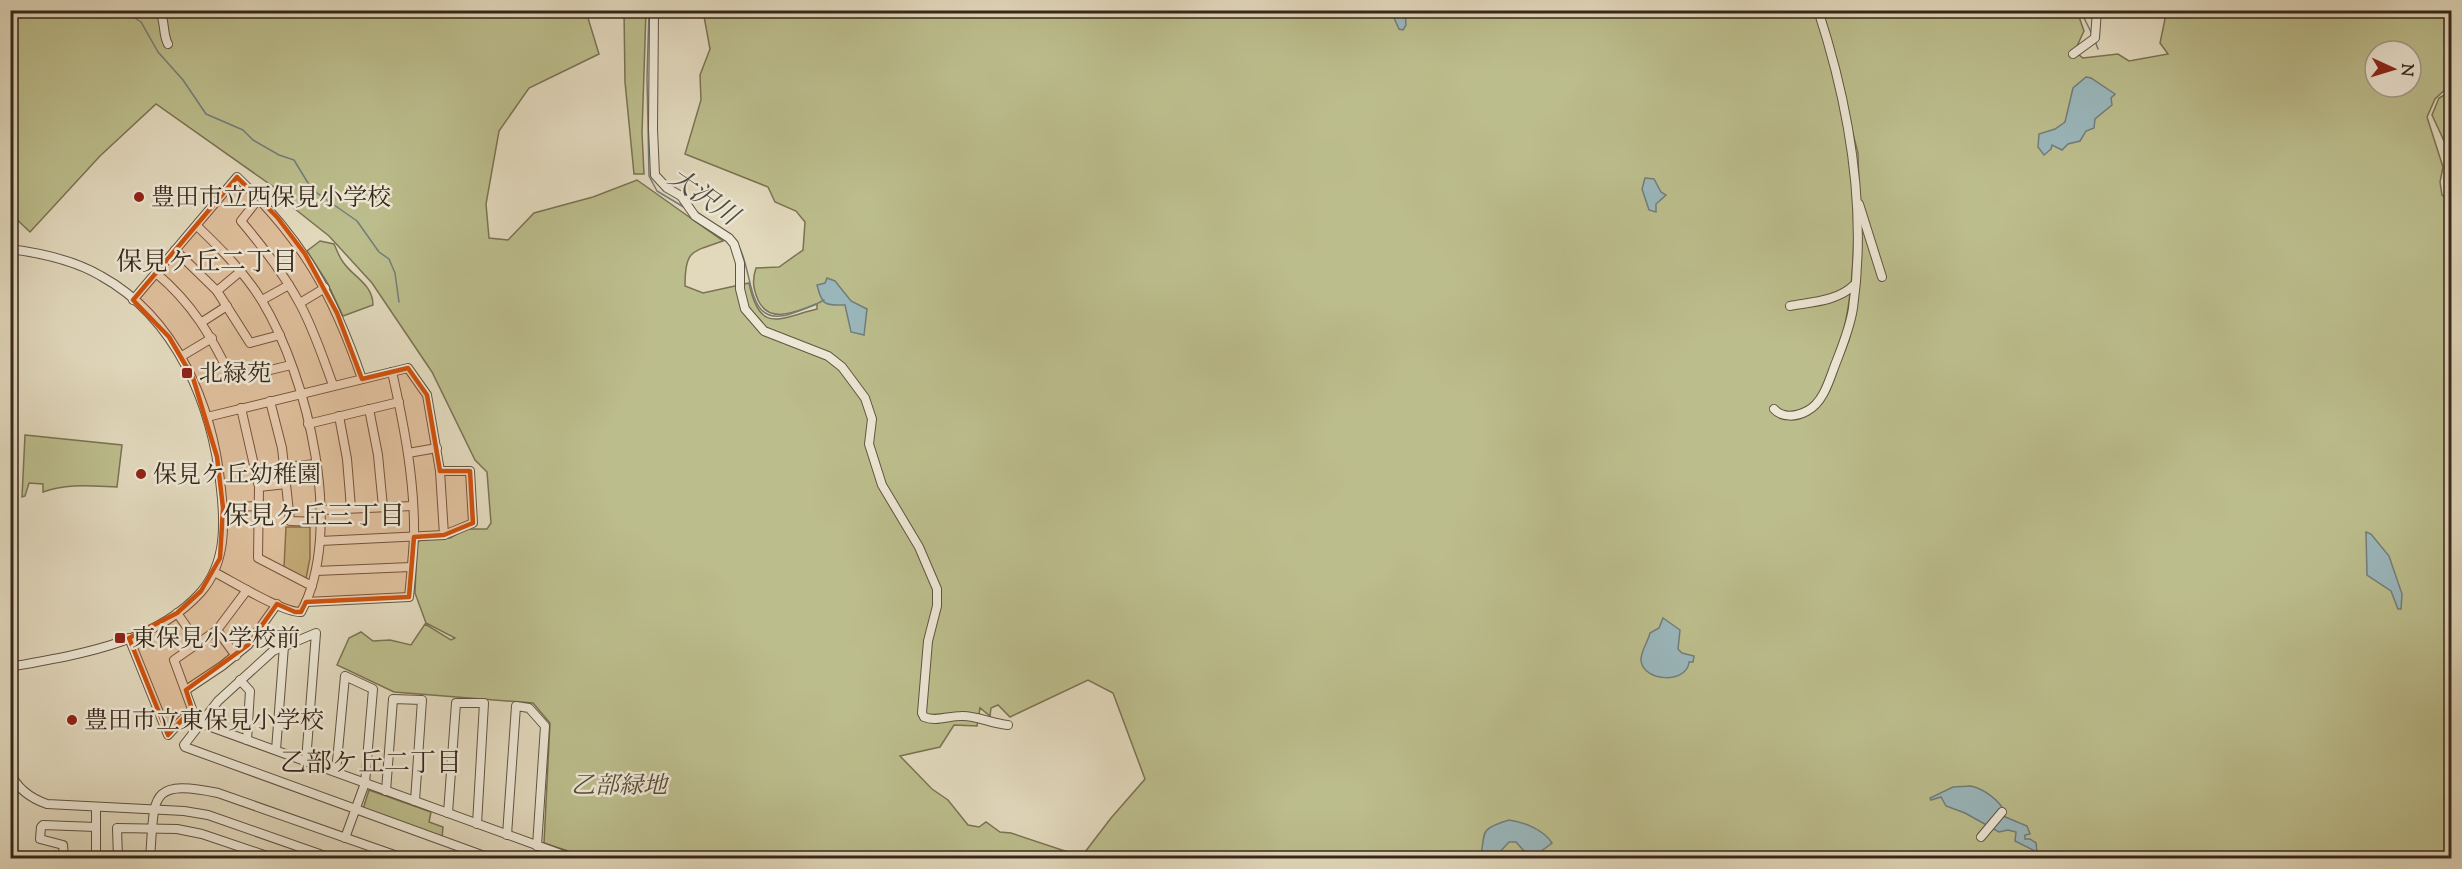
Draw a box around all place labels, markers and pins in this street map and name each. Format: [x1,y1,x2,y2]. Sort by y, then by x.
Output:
place label: 豊田市立西保見小学校 [151,182,391,216]
marker: 豊田市立西保見小学校 [132,190,146,204]
place label: 北緑苑 [199,358,271,392]
marker: 北緑苑 [180,366,194,380]
place label: 保見ケ丘幼稚園 [153,459,321,493]
marker: 保見ケ丘幼稚園 [134,467,148,481]
place label: 東保見小学校前 [132,623,300,657]
marker: 東保見小学校前 [113,631,127,645]
place label: 豊田市立東保見小学校 [84,705,324,739]
marker: 豊田市立東保見小学校 [65,713,79,727]

